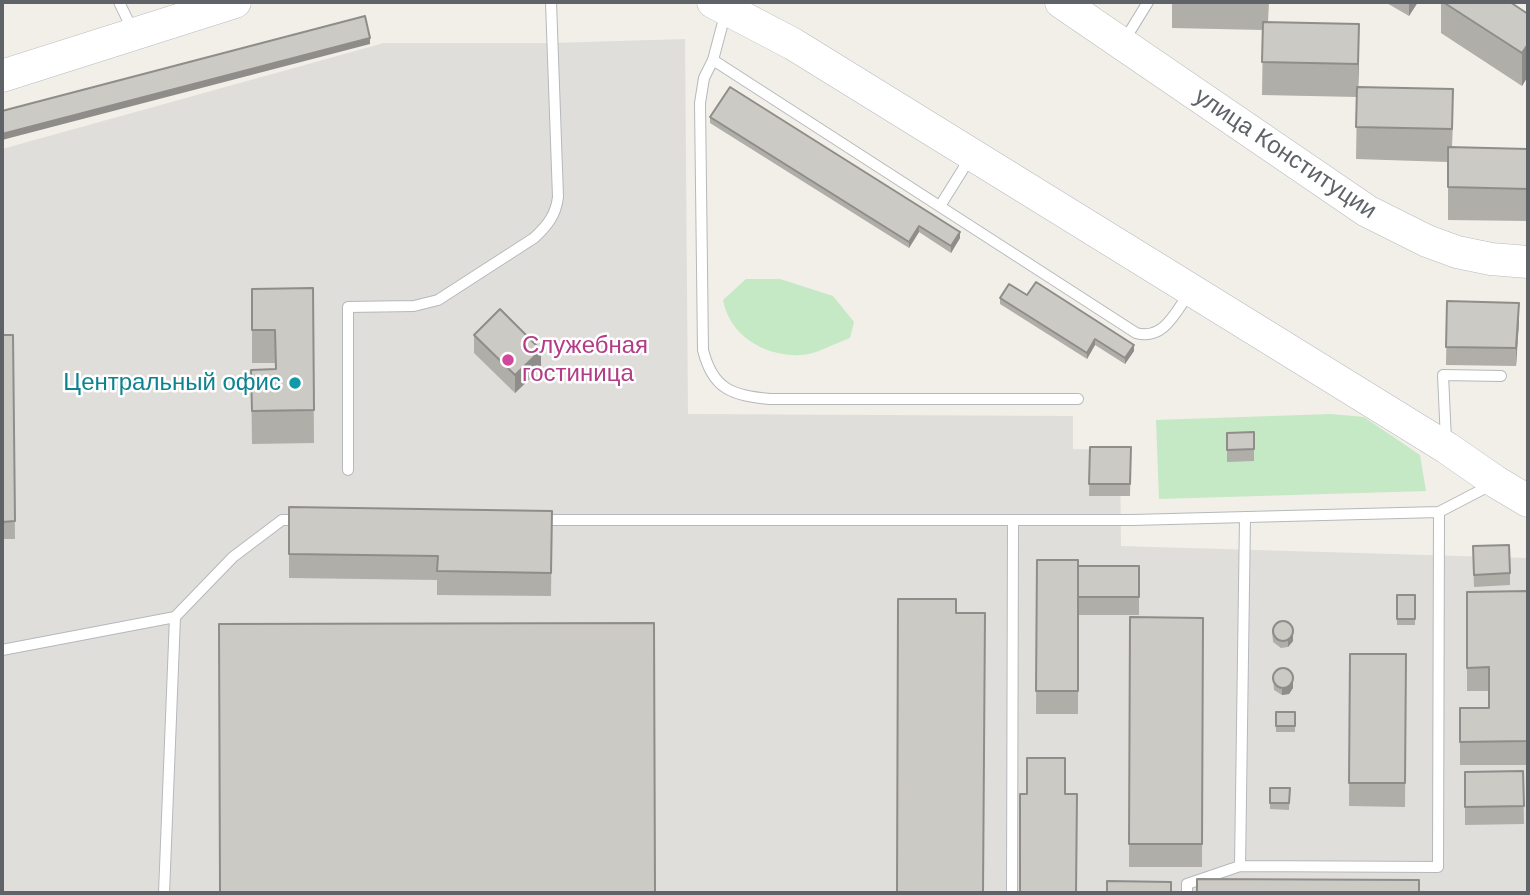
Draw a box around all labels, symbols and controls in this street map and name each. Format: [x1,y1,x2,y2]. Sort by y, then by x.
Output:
street label: улица Конституции [1188,82,1382,226]
place label: Служебная гостиница [522,332,648,388]
marker: Служебная гостиница [500,352,516,368]
place label: Центральный офис [63,369,281,397]
marker: Центральный офис [287,375,303,391]

